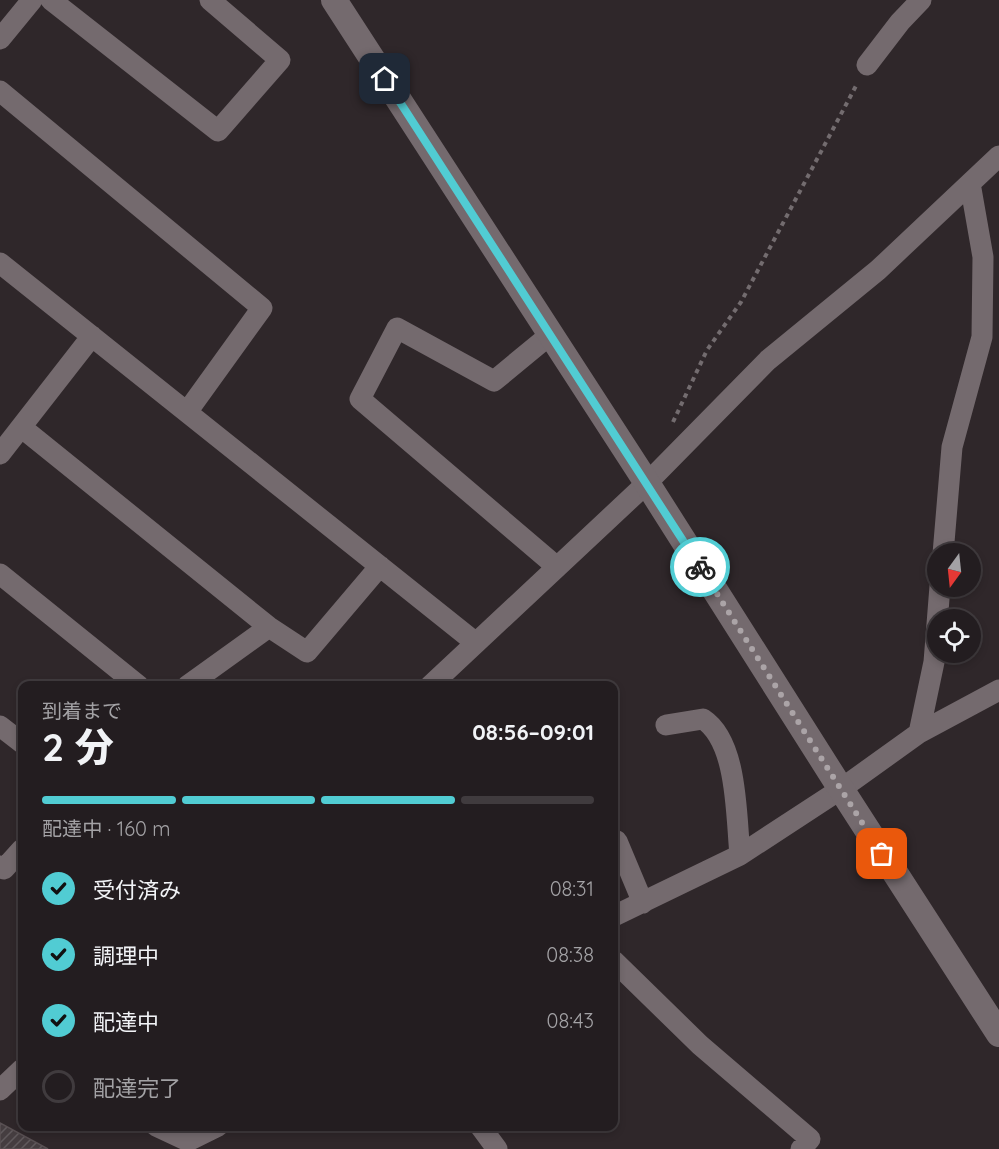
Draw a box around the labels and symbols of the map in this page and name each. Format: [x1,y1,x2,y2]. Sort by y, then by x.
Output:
pin [359,53,410,104]
courier [670,537,730,597]
north arrow [927,543,981,597]
pin [856,828,907,879]

